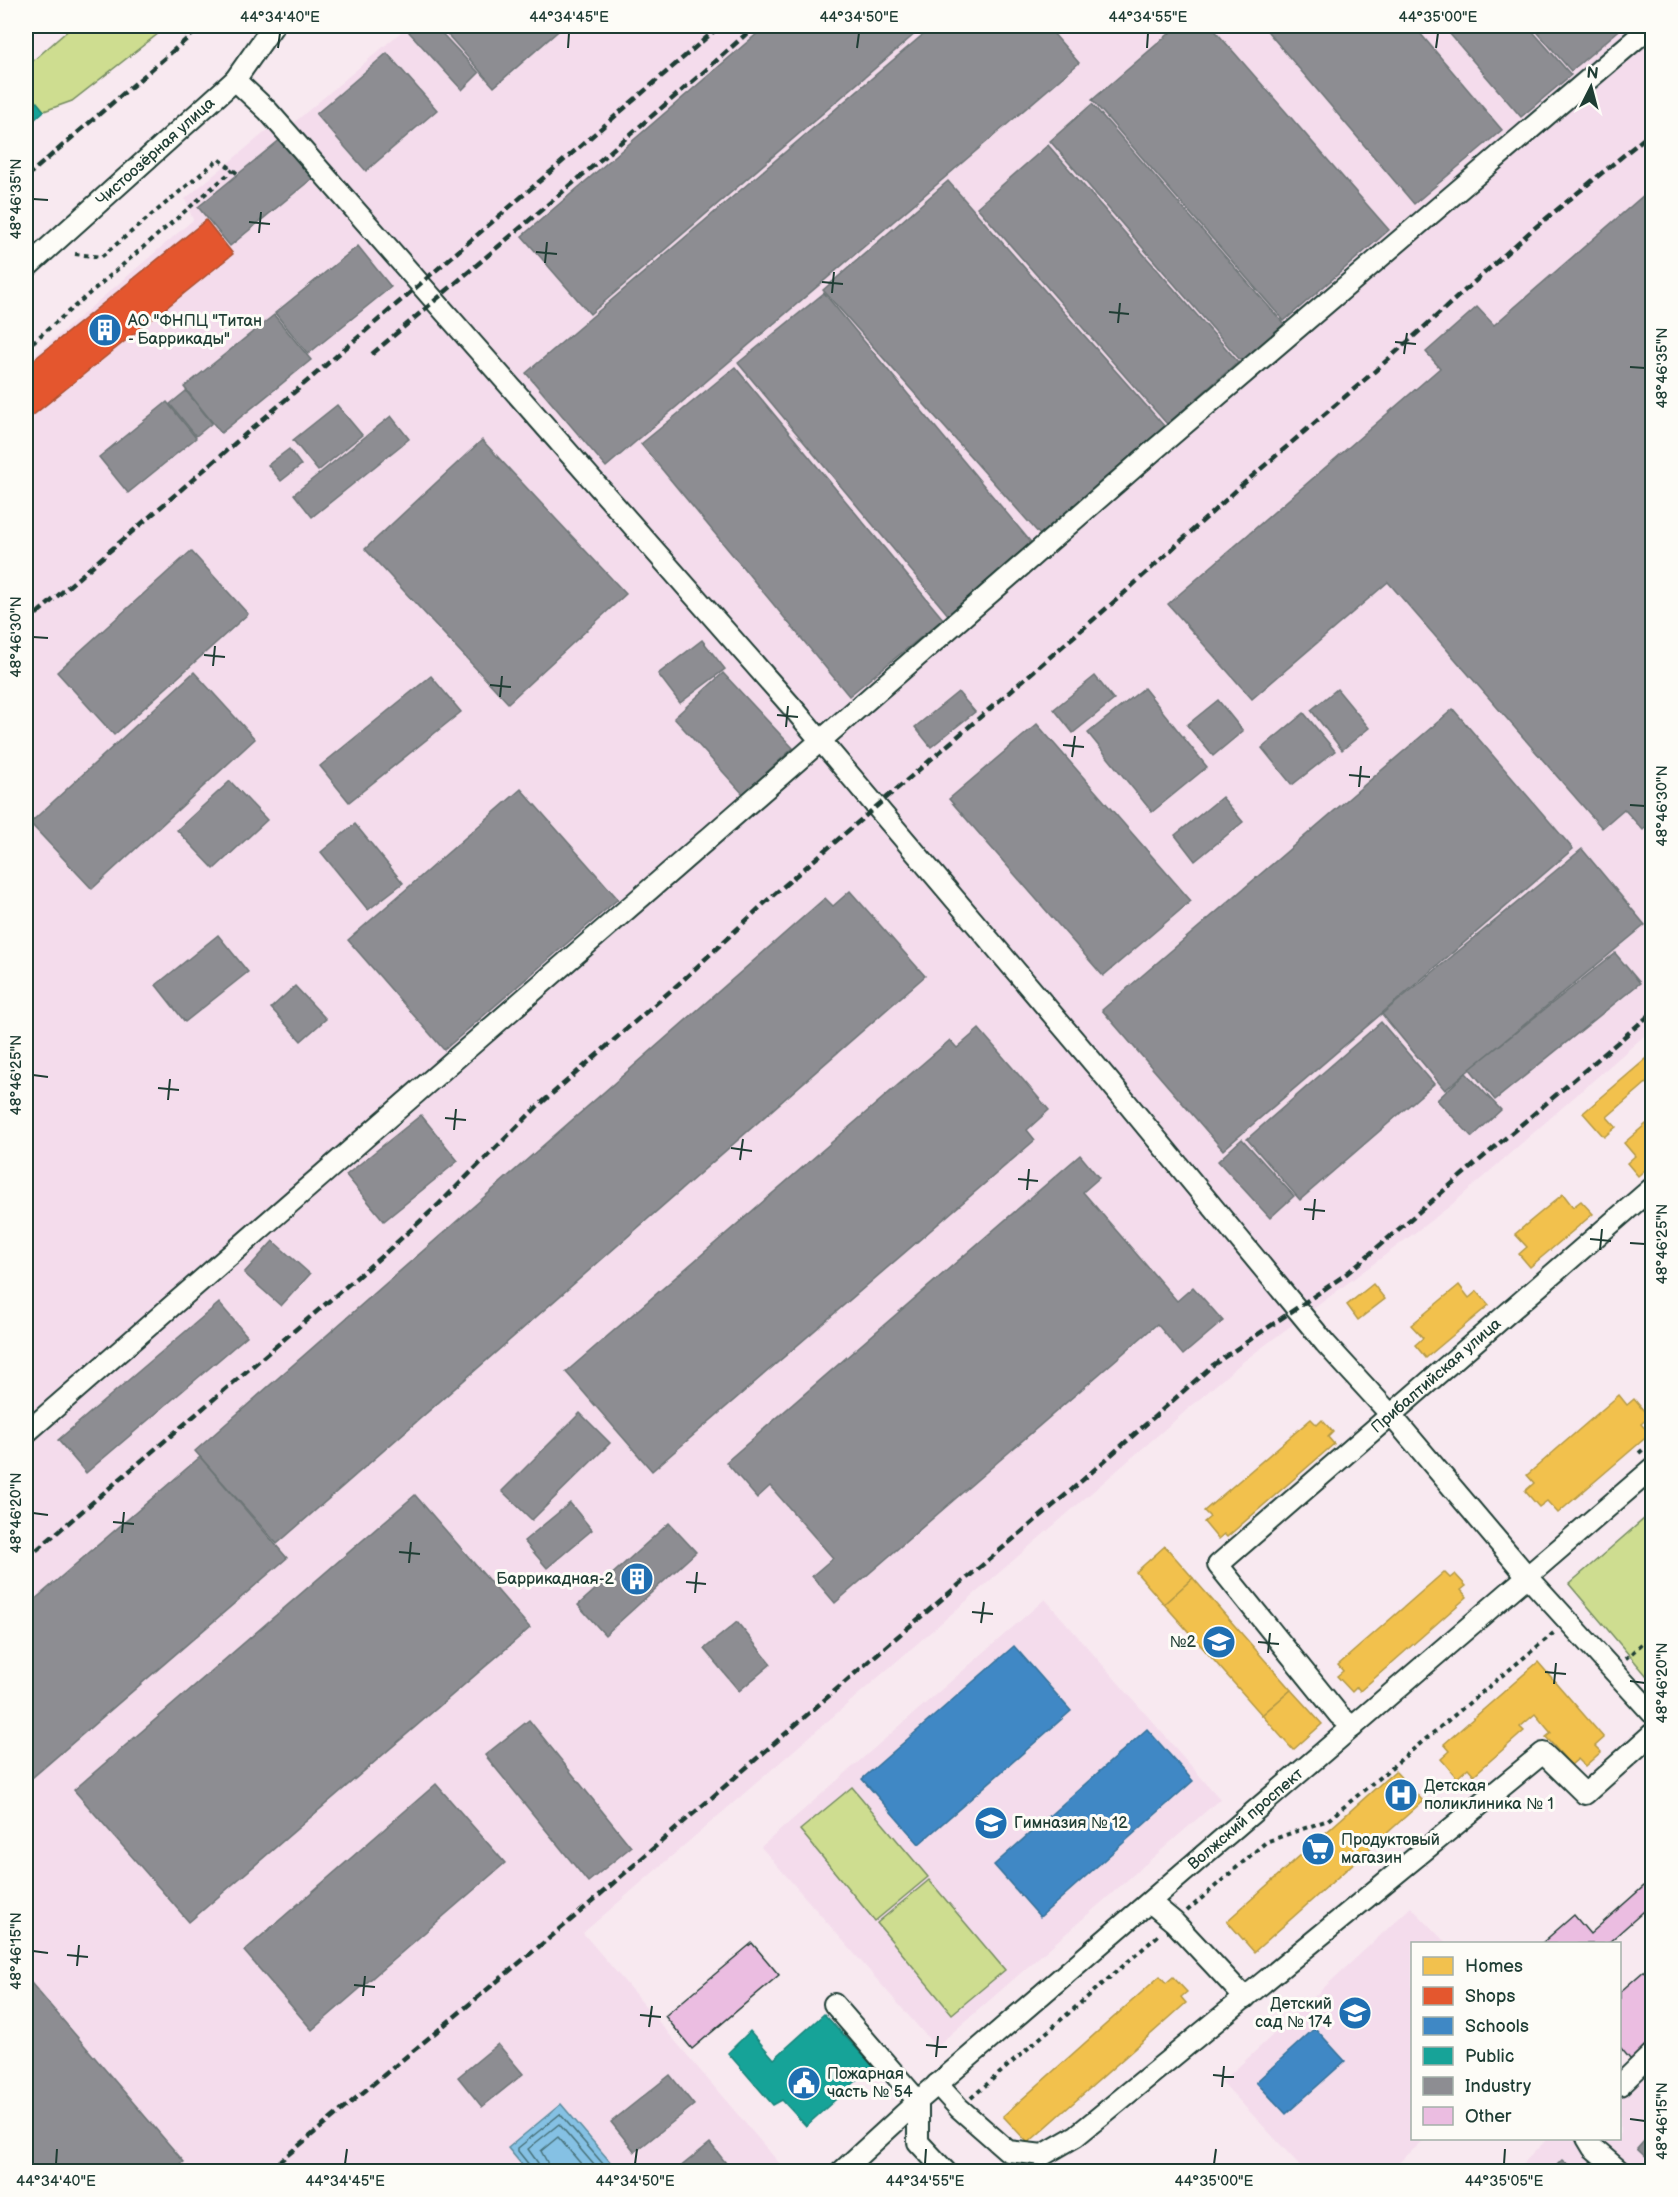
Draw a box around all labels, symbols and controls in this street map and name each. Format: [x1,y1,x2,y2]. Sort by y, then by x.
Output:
text: 44°34'40"E [240,8,320,27]
text: 44°34'45"E [529,8,609,27]
text: 44°34'50"E [819,8,899,27]
text: 44°34'55"E [1108,8,1188,27]
text: 44°35'00"E [1399,8,1478,27]
north arrow [1561,57,1621,117]
text: N [1585,63,1599,84]
street label: Чистоозёрная улица [92,93,219,210]
text: 48°46'35"N [7,158,26,240]
building icon: АО "ФНПЦ "Титан - Баррикады" [87,312,123,348]
place label: АО "ФНПЦ "Титан - Баррикады" [127,312,262,349]
text: 48°46'35"N [1653,327,1672,409]
text: 48°46'30"N [7,596,26,678]
text: 48°46'30"N [1653,765,1672,847]
text: 48°46'25"N [7,1035,26,1115]
text: 48°46'25"N [1653,1204,1672,1284]
street label: Прибалтийская улица [1367,1314,1505,1437]
text: 48°46'20"N [7,1472,26,1554]
building icon: Баррикадная-2 [619,1561,655,1597]
place label: Баррикадная-2 [496,1570,615,1589]
school or university icon: №2 [1201,1624,1237,1660]
place label: №2 [1169,1633,1197,1652]
text: 48°46'20"N [1653,1642,1672,1724]
street label: Волжский проспект [1184,1764,1307,1874]
hospital icon: Детская поликлиника № 1 [1383,1777,1419,1813]
place label: Детская поликлиника № 1 [1424,1777,1554,1814]
school or university icon: Гимназия № 12 [973,1805,1009,1841]
place label: Гимназия № 12 [1014,1814,1128,1833]
supermarket icon: Продуктовый магазин [1300,1831,1336,1867]
place label: Продуктовый магазин [1341,1831,1440,1868]
text: 48°46'15"N [7,1912,26,1990]
legend [1411,1942,1621,2140]
text: Homes [1465,1956,1523,1977]
text: Shops [1465,1986,1516,2007]
place label: Детский сад № 174 [1255,1995,1332,2032]
school or university icon: Детский сад № 174 [1337,1995,1373,2031]
text: Schools [1465,2016,1529,2037]
text: Public [1465,2046,1514,2067]
public building icon: Пожарная часть № 54 [786,2065,822,2101]
place label: Пожарная часть № 54 [827,2065,913,2102]
text: Industry [1465,2076,1532,2097]
text: 48°46'15"N [1653,2082,1672,2160]
text: Other [1465,2106,1512,2127]
text: 44°34'40"E [16,2172,96,2191]
text: 44°34'45"E [305,2172,385,2191]
text: 44°34'50"E [595,2172,675,2191]
text: 44°34'55"E [885,2172,965,2191]
text: 44°35'00"E [1175,2172,1254,2191]
text: 44°35'05"E [1465,2172,1543,2191]

